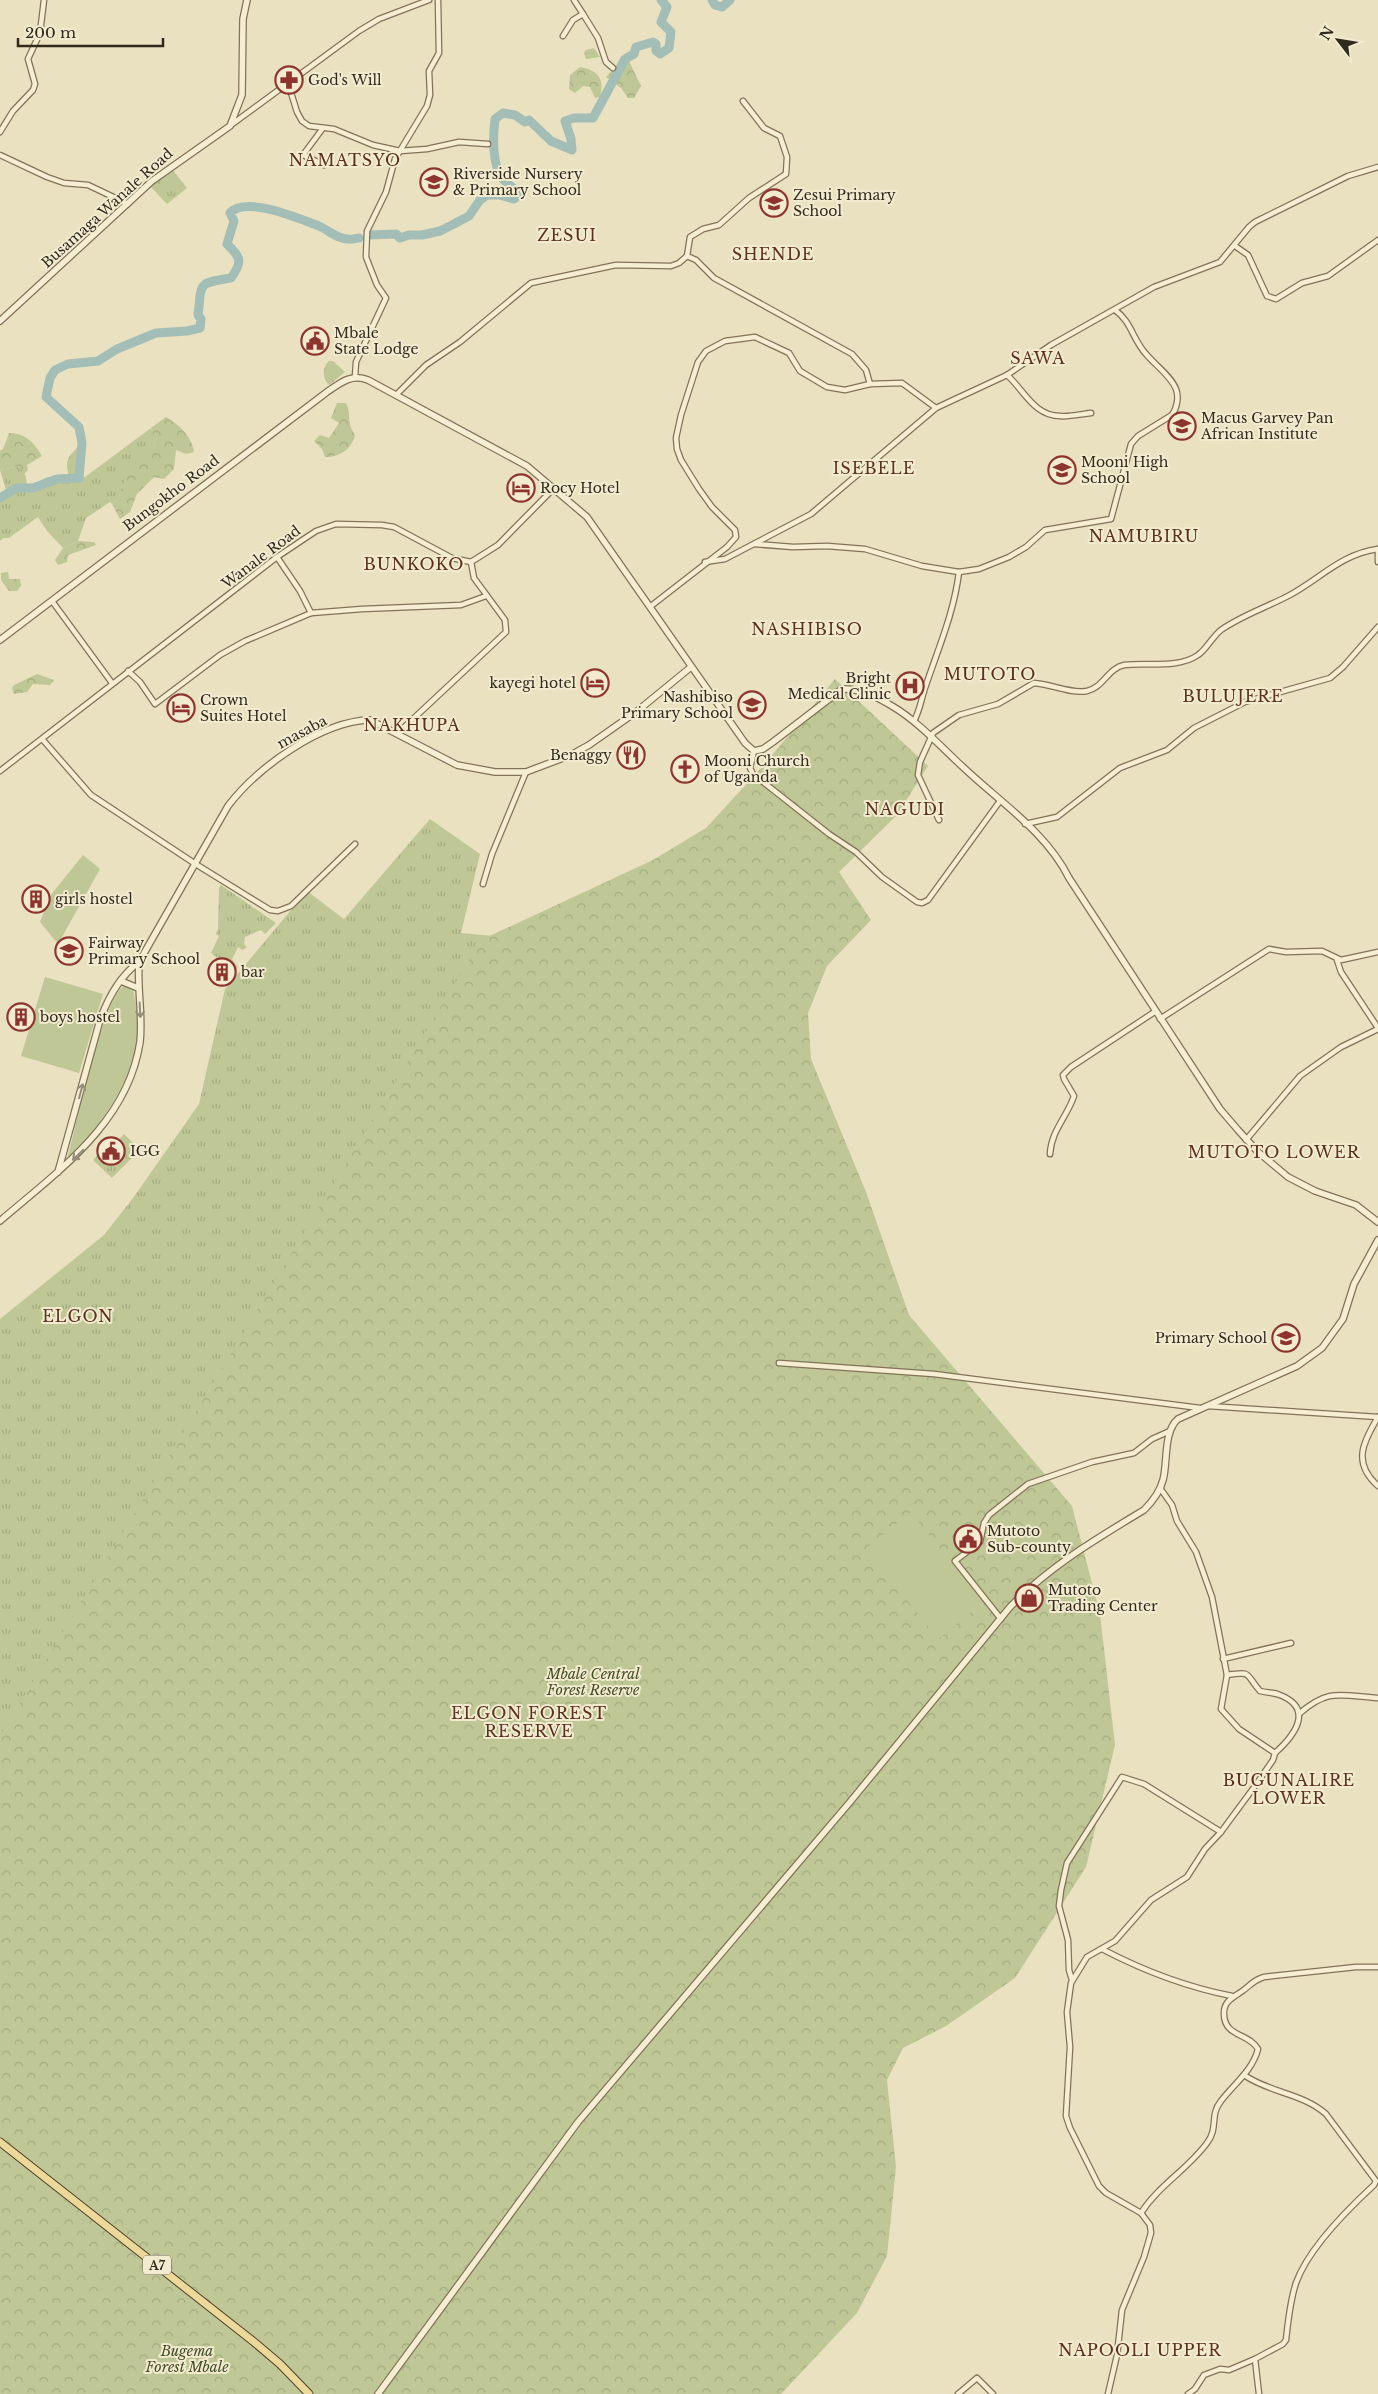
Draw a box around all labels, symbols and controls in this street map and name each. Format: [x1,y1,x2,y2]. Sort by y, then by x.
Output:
scale bar [18,15,162,47]
north arrow [1313,15,1363,65]
text: 200 m [25,23,76,42]
text: N [1316,23,1338,44]
pharmacy icon: God's Will [274,65,304,95]
place label: God's Will [308,71,382,89]
street label: Busamaga Wanale Road [38,144,177,272]
district label: NAMATSYO [289,150,401,170]
place label: Riverside Nursery & Primary School [453,165,583,199]
school or university icon: Riverside Nursery & Primary School [419,167,449,197]
place label: Zesui Primary School [793,186,896,220]
school or university icon: Zesui Primary School [759,188,789,218]
district label: ZESUI [537,225,597,245]
district label: SHENDE [732,244,814,264]
place label: Mbale State Lodge [334,324,418,358]
public building icon: Mbale State Lodge [300,326,330,356]
district label: SAWA [1010,348,1066,368]
place label: Macus Garvey Pan African Institute [1200,409,1334,443]
school or university icon: Macus Garvey Pan African Institute [1167,411,1197,441]
street label: Bungokho Road [119,451,223,535]
place label: Mooni High School [1081,453,1169,487]
school or university icon: Mooni High School [1047,455,1077,485]
district label: ISEBELE [833,458,915,478]
hotel icon: Rocy Hotel [506,473,536,503]
place label: Rocy Hotel [540,479,620,497]
street label: Wanale Road [217,521,304,593]
district label: NAMUBIRU [1089,526,1199,546]
district label: BUNKOKO [364,554,464,574]
district label: NASHIBISO [751,619,863,639]
district label: MUTOTO [944,664,1036,684]
hotel icon: kayegi hotel [580,668,610,698]
place label: Bright Medical Clinic [788,669,892,703]
hospital icon: Bright Medical Clinic [895,671,925,701]
place label: kayegi hotel [489,674,576,692]
district label: BULUJERE [1182,686,1284,706]
place label: Nashibiso Primary School [621,688,733,722]
school or university icon: Nashibiso Primary School [737,690,767,720]
place label: Crown Suites Hotel [200,691,287,725]
hotel icon: Crown Suites Hotel [166,693,196,723]
street label: masaba [274,711,330,753]
district label: NAKHUPA [363,715,461,735]
restaurant icon: Benaggy [616,740,646,770]
place label: Benaggy [550,746,612,764]
place label: Mooni Church of Uganda [704,752,810,786]
church icon: Mooni Church of Uganda [670,754,700,784]
district label: NAGUDI [865,799,945,819]
building icon: girls hostel [21,884,51,914]
place label: girls hostel [55,890,133,908]
place label: Fairway Primary School [88,934,201,968]
school or university icon: Fairway Primary School [54,936,84,966]
building icon: bar [207,957,237,987]
place label: bar [240,963,265,981]
building icon: boys hostel [6,1002,36,1032]
one-way arrow [135,1002,144,1018]
place label: boys hostel [39,1008,121,1026]
one-way arrow [77,1084,86,1100]
public building icon: IGG [96,1136,126,1166]
place label: IGG [130,1142,160,1160]
district label: MUTOTO LOWER [1188,1142,1361,1162]
one-way arrow [71,1149,84,1161]
district label: ELGON [42,1306,114,1326]
school or university icon: Primary School [1271,1323,1301,1353]
place label: Primary School [1155,1329,1267,1347]
place label: Mutoto Sub-county [987,1522,1071,1556]
public building icon: Mutoto Sub-county [953,1524,983,1554]
place label: Mutoto Trading Center [1048,1581,1158,1615]
shop icon: Mutoto Trading Center [1014,1583,1044,1613]
park label: Mbale Central Forest Reserve [545,1665,640,1699]
district label: ELGON FOREST RESERVE [451,1703,607,1741]
district label: BUGUNALIRE LOWER [1223,1770,1355,1808]
road number: A7 [143,2256,171,2274]
district label: NAPOOLI UPPER [1058,2340,1222,2360]
park label: Bugema Forest Mbale [144,2342,229,2376]

